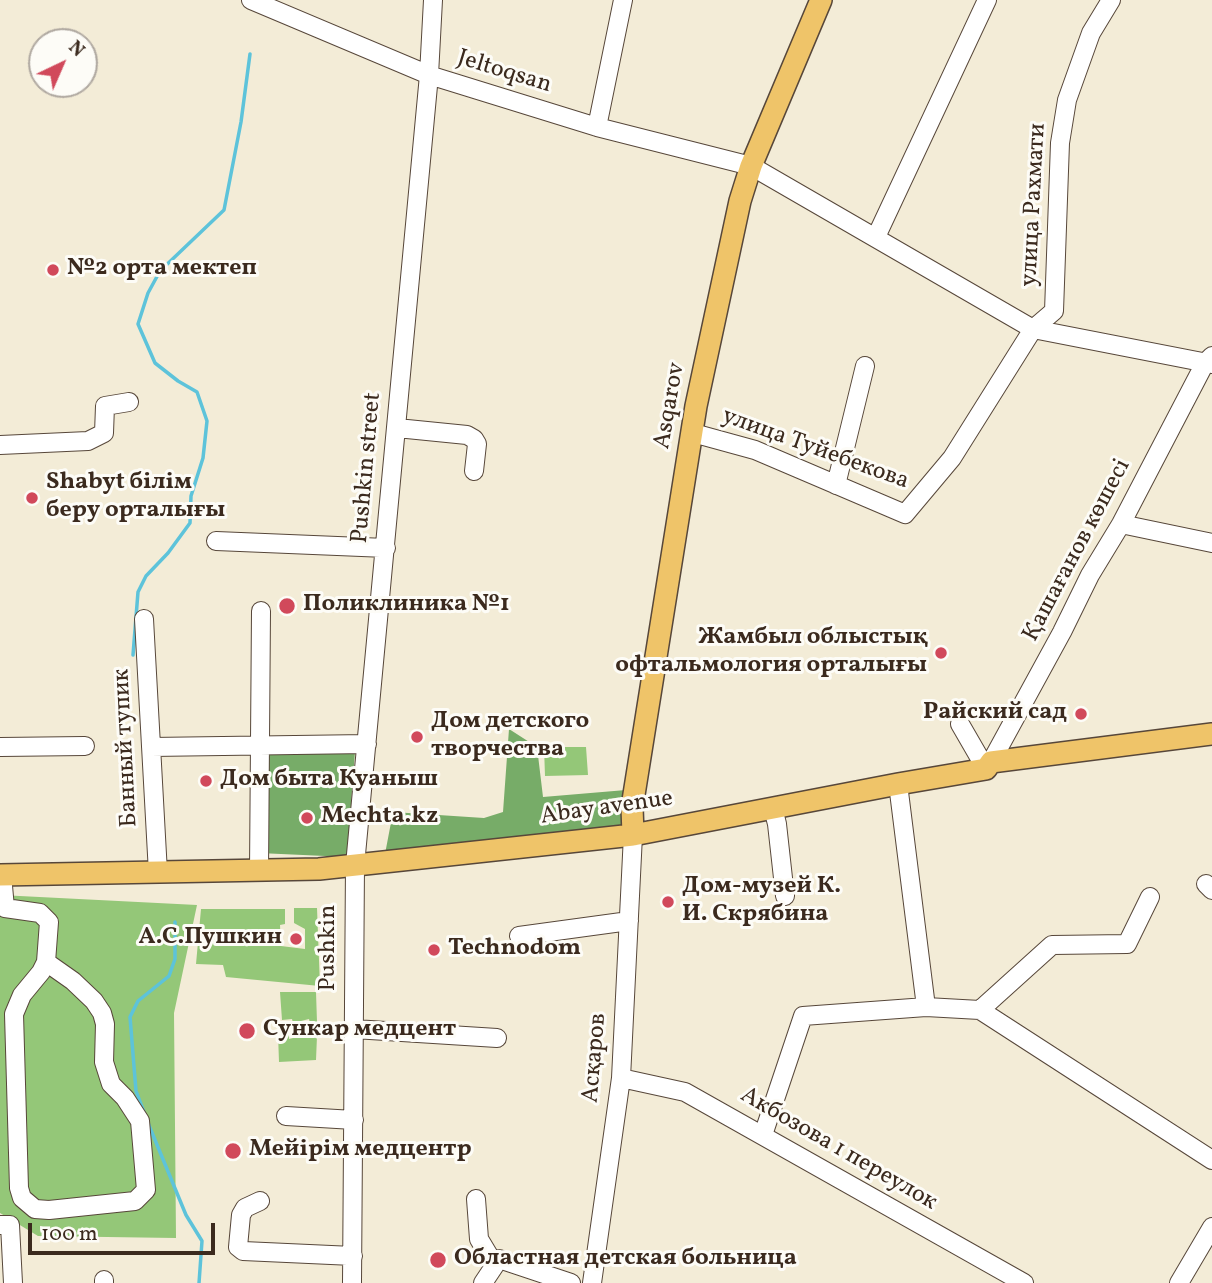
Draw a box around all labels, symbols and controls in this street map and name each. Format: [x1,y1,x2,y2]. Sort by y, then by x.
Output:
north arrow [28,28,98,98]
text: N [62,35,90,63]
street label: Jeltoqsan [453,45,555,101]
street label: улица Рахмати [1016,122,1054,288]
place label: №2 орта мектеп [67,256,257,284]
marker: №2 орта мектеп [45,262,61,278]
street label: Asqarov [649,360,693,452]
street label: Pushkin street [347,391,389,545]
street label: улица Туйебекова [718,403,912,497]
street label: Қашағанов көшесі [1018,455,1138,647]
place label: Shabyt білім беру орталығы [46,470,225,526]
marker: Shabyt білім беру орталығы [24,490,40,506]
place label: Поликлиника №1 [303,592,510,620]
marker: Поликлиника №1 [277,596,297,616]
place label: Жамбыл облыстық офтальмология орталығы [615,625,927,681]
marker: Жамбыл облыстық офтальмология орталығы [933,645,949,661]
street label: Банный тупик [108,668,146,828]
place label: Райский сад [923,700,1067,728]
marker: Райский сад [1073,706,1089,722]
place label: Дом детского творчества [431,709,589,765]
marker: Дом детского творчества [409,729,425,745]
place label: Дом быта Куаныш [220,767,438,795]
marker: Дом быта Куаныш [198,773,214,789]
street label: Abay avenue [539,785,675,833]
place label: Mechta.kz [321,804,438,832]
marker: Mechta.kz [299,810,315,826]
place label: Дом-музей К. И. Скрябина [682,874,841,930]
marker: Дом-музей К. И. Скрябина [660,894,676,910]
street label: Pushkin [316,905,344,991]
place label: А.С.Пушкин [139,925,282,953]
marker: А.С.Пушкин [288,931,304,947]
place label: Technodom [448,936,581,964]
marker: Technodom [426,942,442,958]
street label: Асқаров [578,1012,614,1104]
place label: Сункар медцент [263,1017,456,1045]
marker: Сункар медцент [237,1021,257,1041]
street label: Акбозова 1 переулок [734,1082,942,1218]
place label: Мейірім медцентр [249,1137,472,1165]
marker: Мейірім медцентр [223,1141,243,1161]
scale bar [32,1210,219,1254]
text: 100 m [41,1220,98,1249]
place label: Областная детская больница [454,1246,797,1274]
marker: Областная детская больница [428,1250,448,1270]

